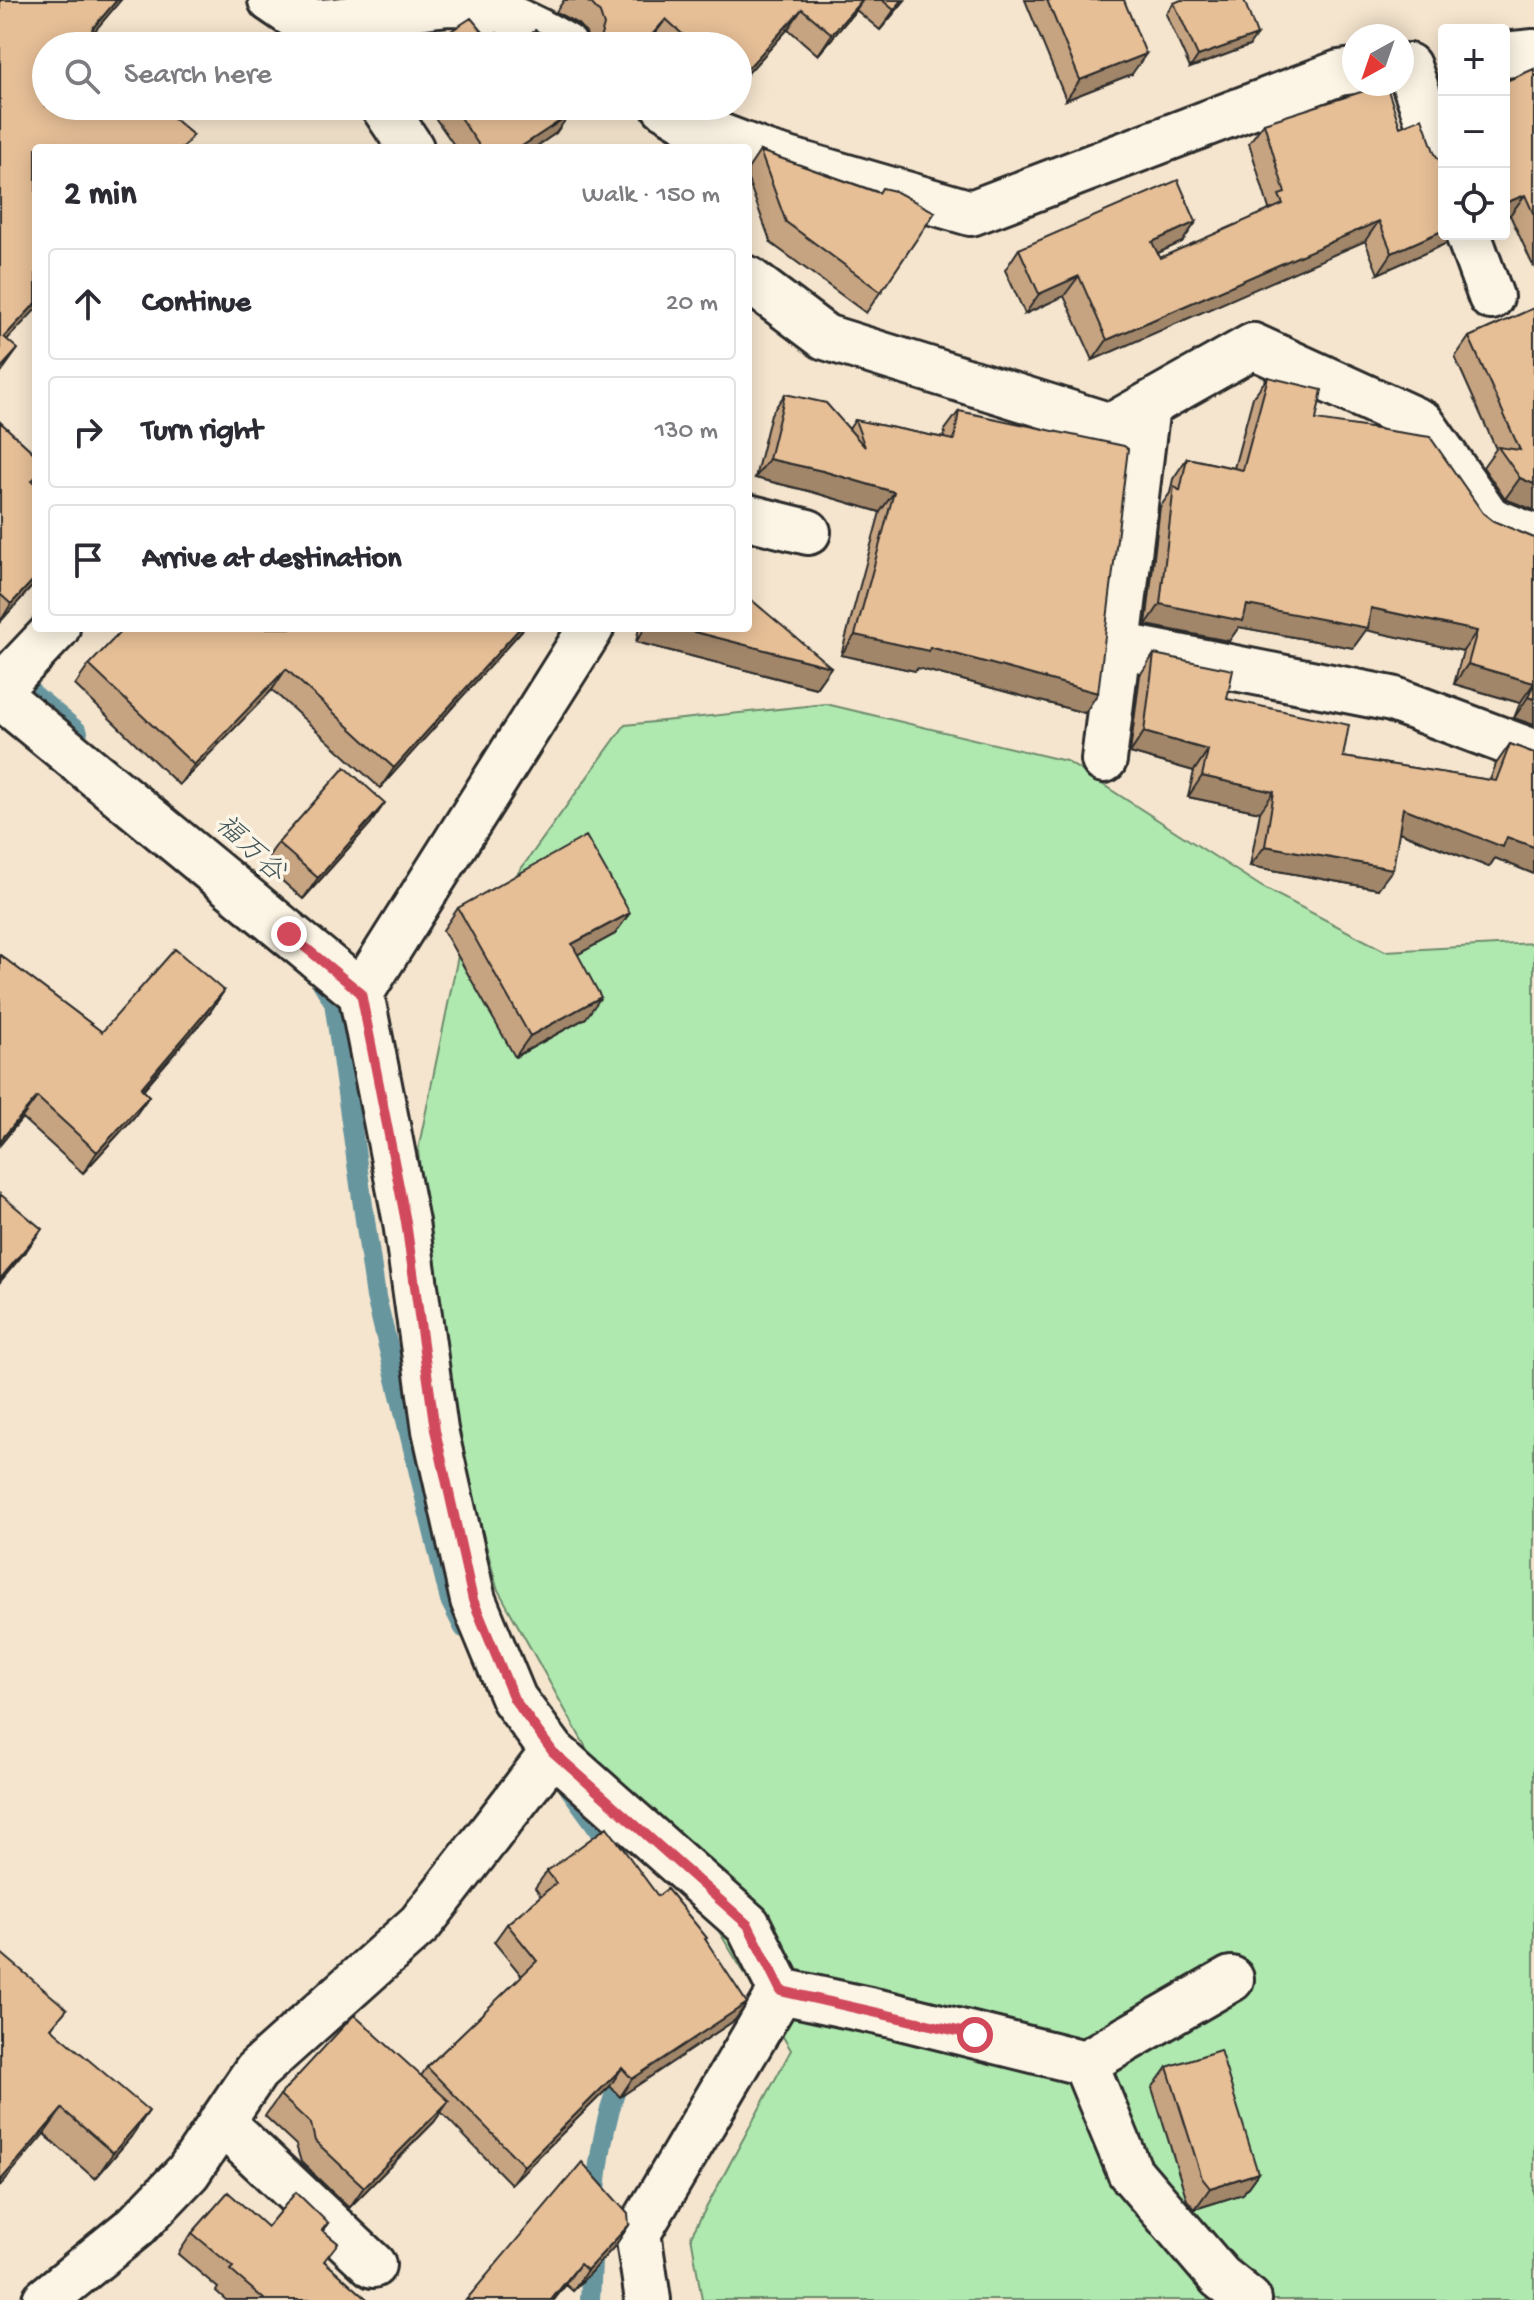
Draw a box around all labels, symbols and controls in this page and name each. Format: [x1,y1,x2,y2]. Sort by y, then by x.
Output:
north arrow [1342,24,1414,96]
map controls [1438,24,1510,240]
button: + [1438,24,1510,96]
search box [32,32,752,120]
icon: search [60,54,104,98]
text: Search here [124,59,272,94]
button: − [1438,96,1510,168]
button: locate [1438,168,1510,240]
text: 2 min [64,176,136,216]
text: Walk · 150 m [582,181,720,212]
icon: ahead [66,282,110,326]
text: Continue [142,287,251,322]
text: 20 m [666,289,718,320]
icon: right [66,410,110,454]
text: Turn right [142,415,262,450]
text: 130 m [655,417,718,448]
icon: arrive [66,538,110,582]
text: Arrive at destination [142,543,402,578]
water label: 福万谷 [207,809,292,891]
route end [271,916,307,952]
route start [957,2017,993,2053]

